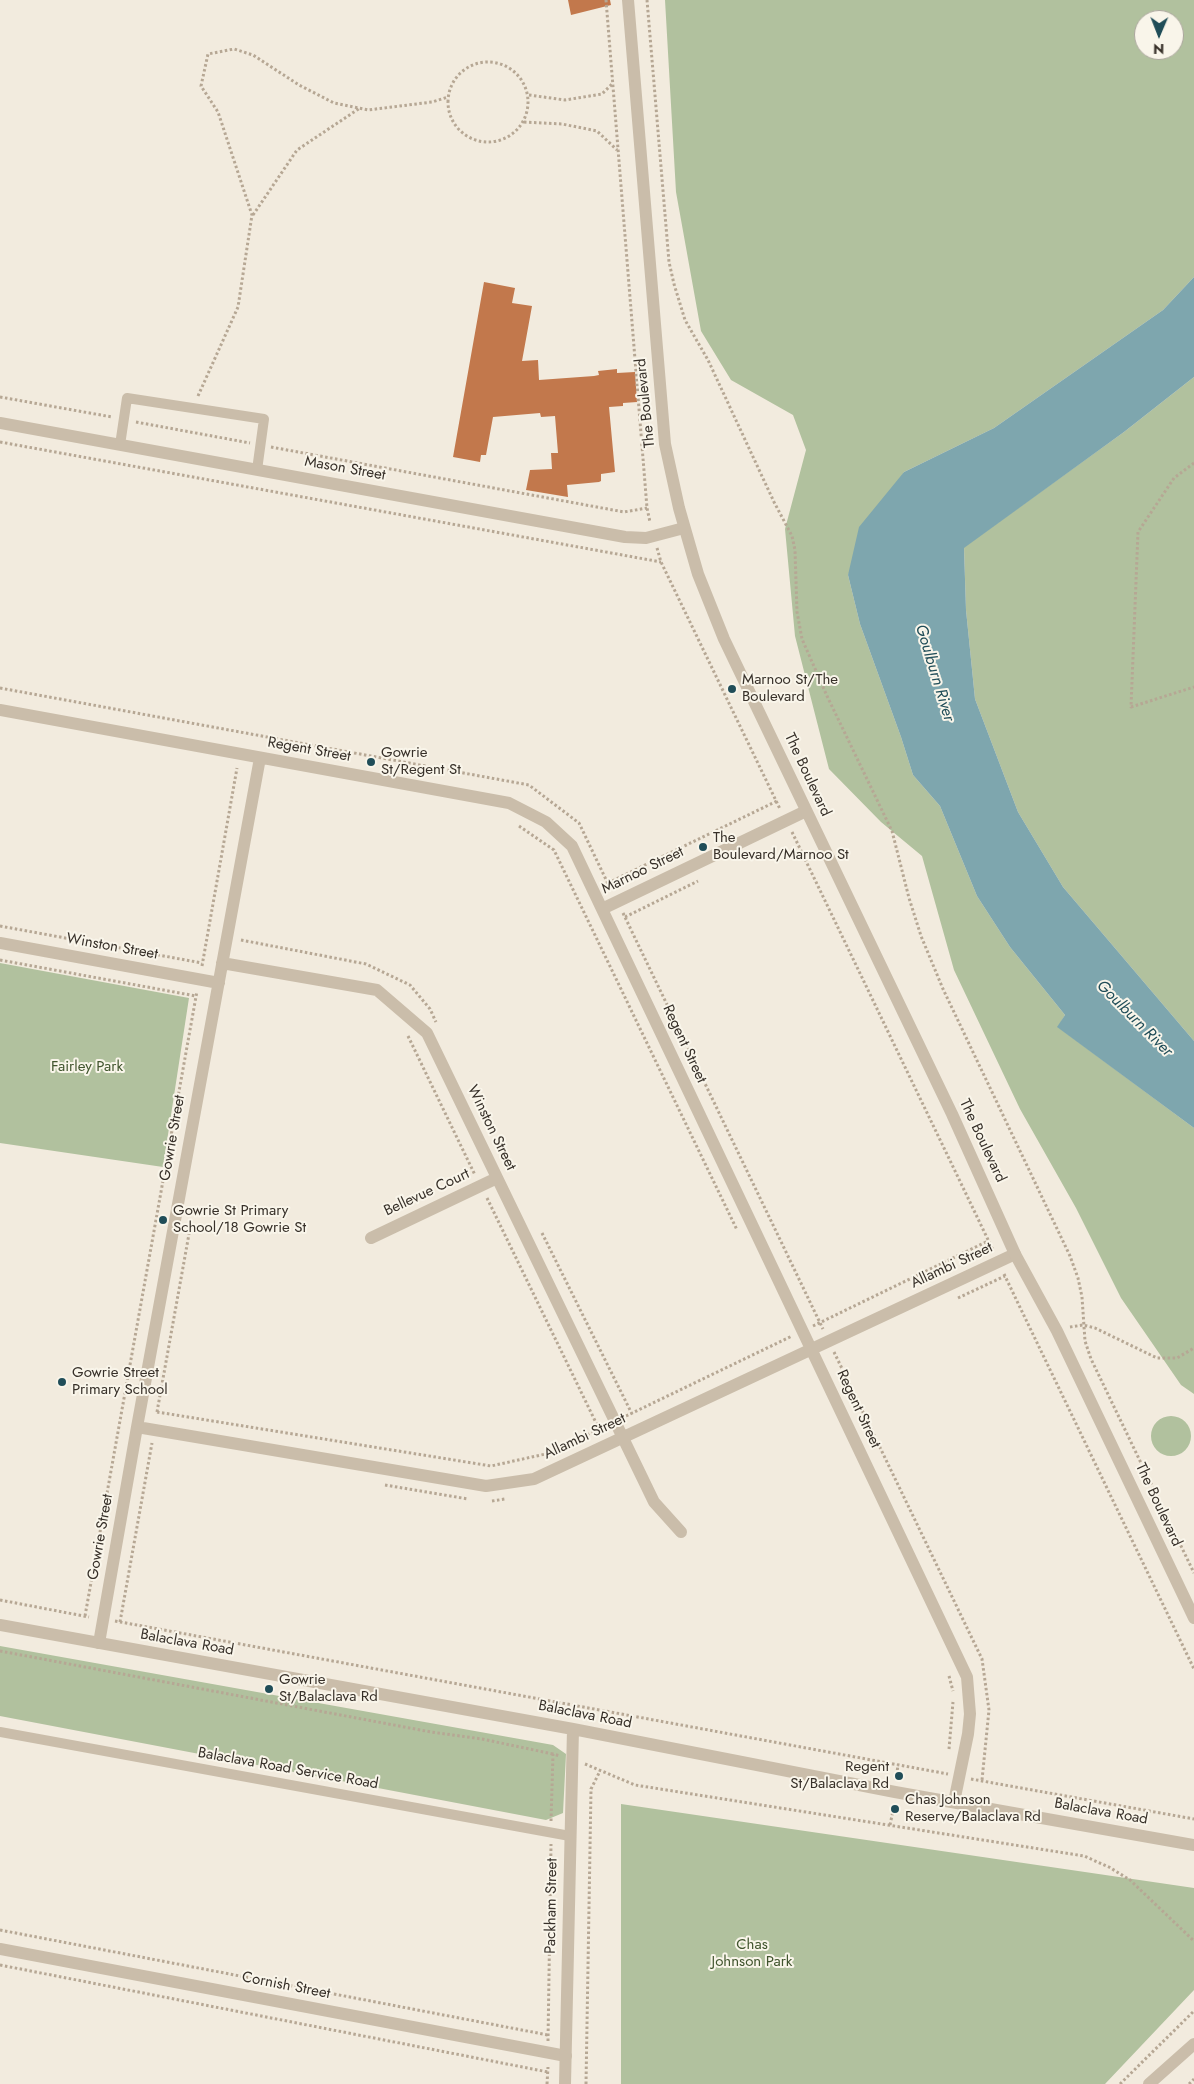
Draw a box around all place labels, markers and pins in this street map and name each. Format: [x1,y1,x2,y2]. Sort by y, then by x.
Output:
place label: Marnoo St/The Boulevard [742,671,838,706]
marker: Marnoo St/The Boulevard [726,683,738,695]
place label: Gowrie St/Regent St [381,744,461,779]
marker: Gowrie St/Regent St [365,756,377,768]
place label: The Boulevard/Marnoo St [713,829,849,864]
marker: The Boulevard/Marnoo St [697,841,709,853]
place label: Gowrie St Primary School/18 Gowrie St [173,1202,306,1237]
marker: Gowrie St Primary School/18 Gowrie St [157,1214,169,1226]
place label: Gowrie Street Primary School [72,1364,168,1399]
marker: Gowrie Street Primary School [56,1376,68,1388]
place label: Gowrie St/Balaclava Rd [279,1671,378,1706]
marker: Gowrie St/Balaclava Rd [263,1683,275,1695]
place label: Regent St/Balaclava Rd [790,1758,889,1793]
marker: Regent St/Balaclava Rd [893,1770,905,1782]
place label: Chas Johnson Reserve/Balaclava Rd [905,1791,1041,1826]
marker: Chas Johnson Reserve/Balaclava Rd [889,1803,901,1815]

